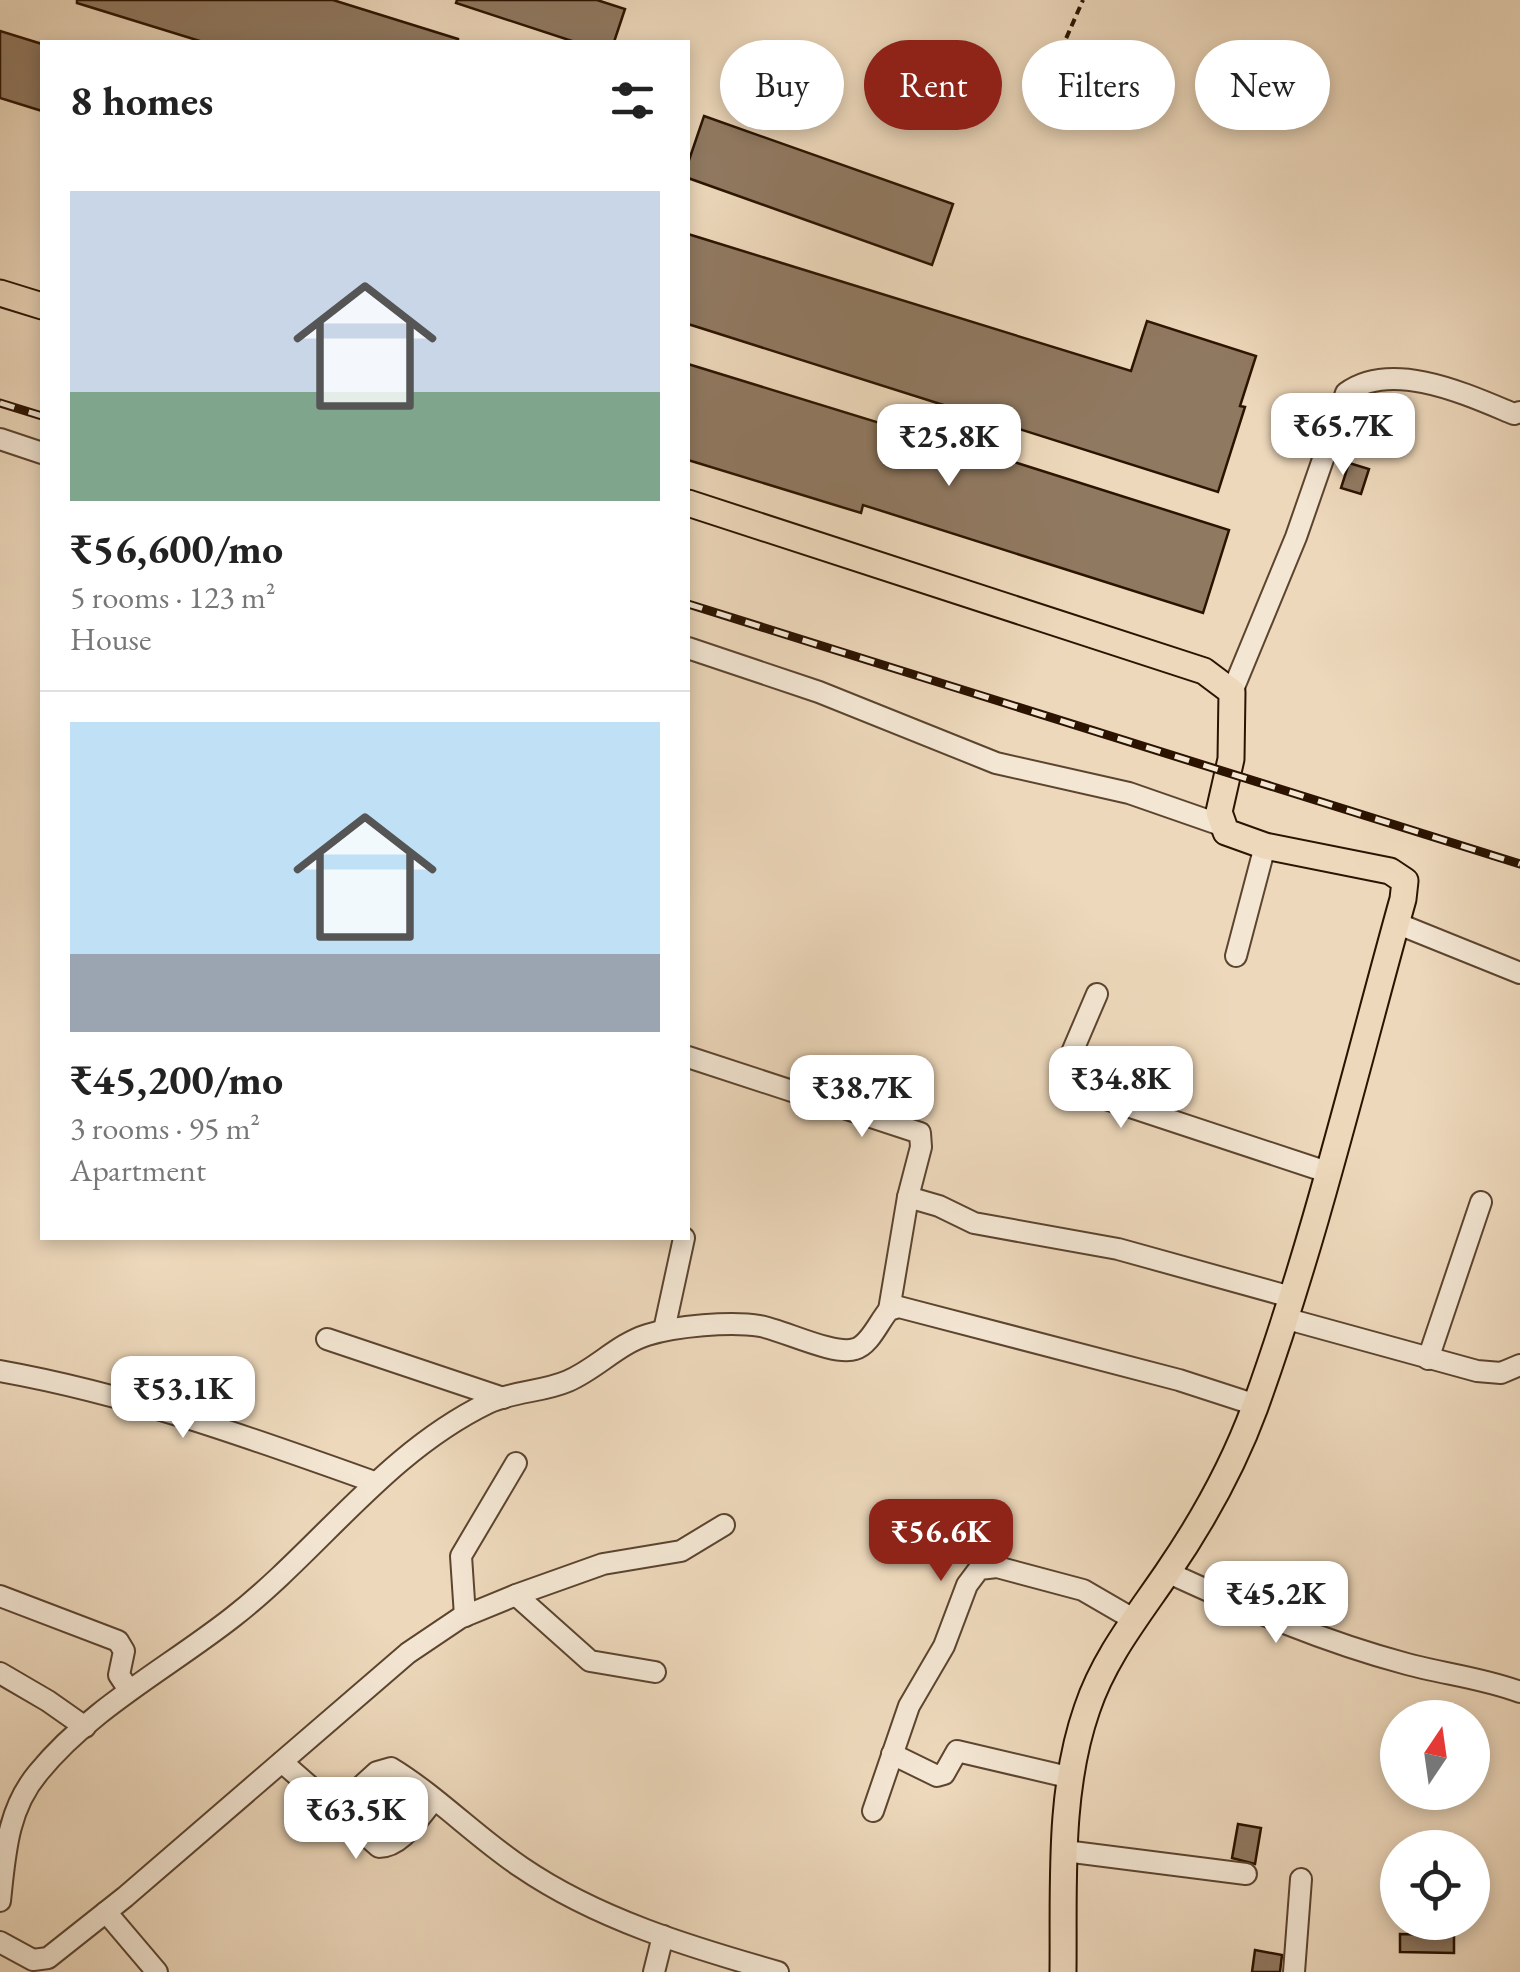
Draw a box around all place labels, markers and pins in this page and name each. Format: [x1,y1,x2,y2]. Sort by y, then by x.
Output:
pin: ₹65.7K [1262,393,1424,478]
pin: ₹25.8K [868,404,1030,489]
pin: ₹34.8K [1040,1046,1202,1131]
pin: ₹38.7K [781,1055,943,1140]
pin: ₹53.1K [102,1356,264,1441]
pin: ₹56.6K [860,1499,1022,1584]
pin: ₹45.2K [1195,1561,1357,1646]
pin: ₹63.5K [275,1777,437,1862]

